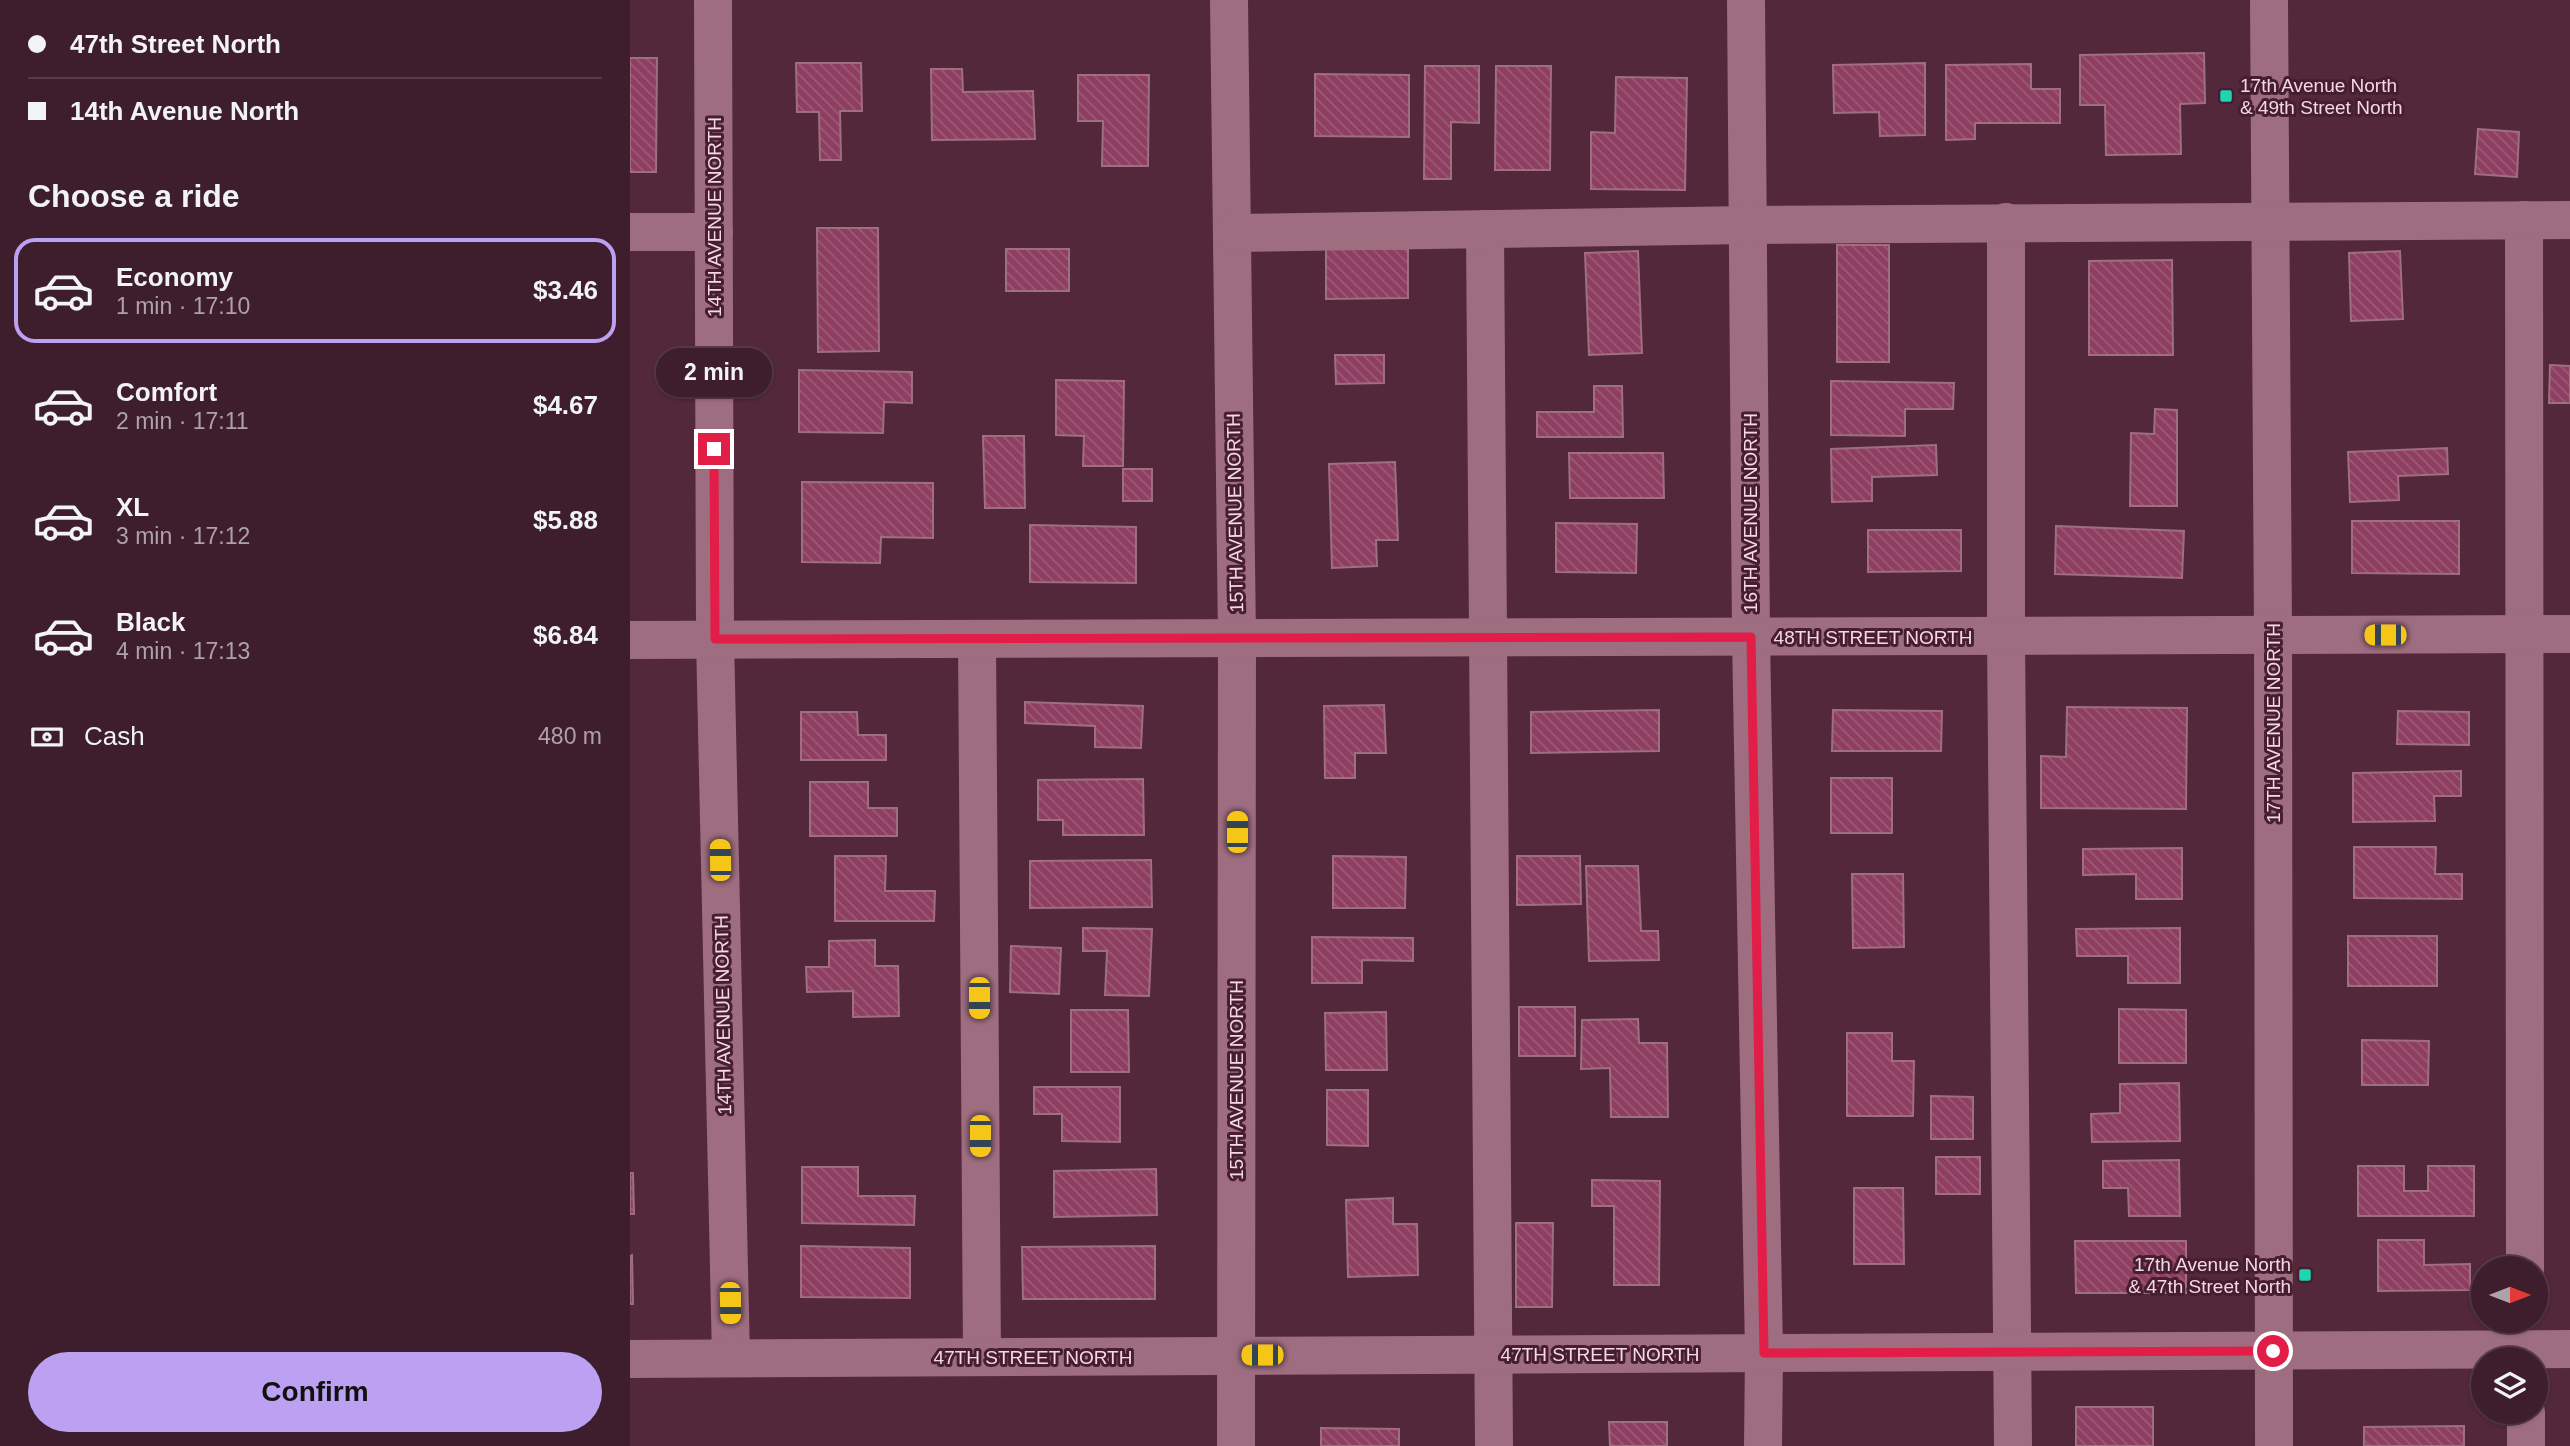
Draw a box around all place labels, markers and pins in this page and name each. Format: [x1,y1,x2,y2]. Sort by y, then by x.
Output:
place label: 17th Avenue North & 49th Street North [2240,75,2403,118]
marker: 17th Avenue North & 49th Street North [2218,88,2234,104]
place label: 17th Avenue North & 47th Street North [2128,1254,2291,1297]
marker: 17th Avenue North & 47th Street North [2297,1267,2313,1283]

